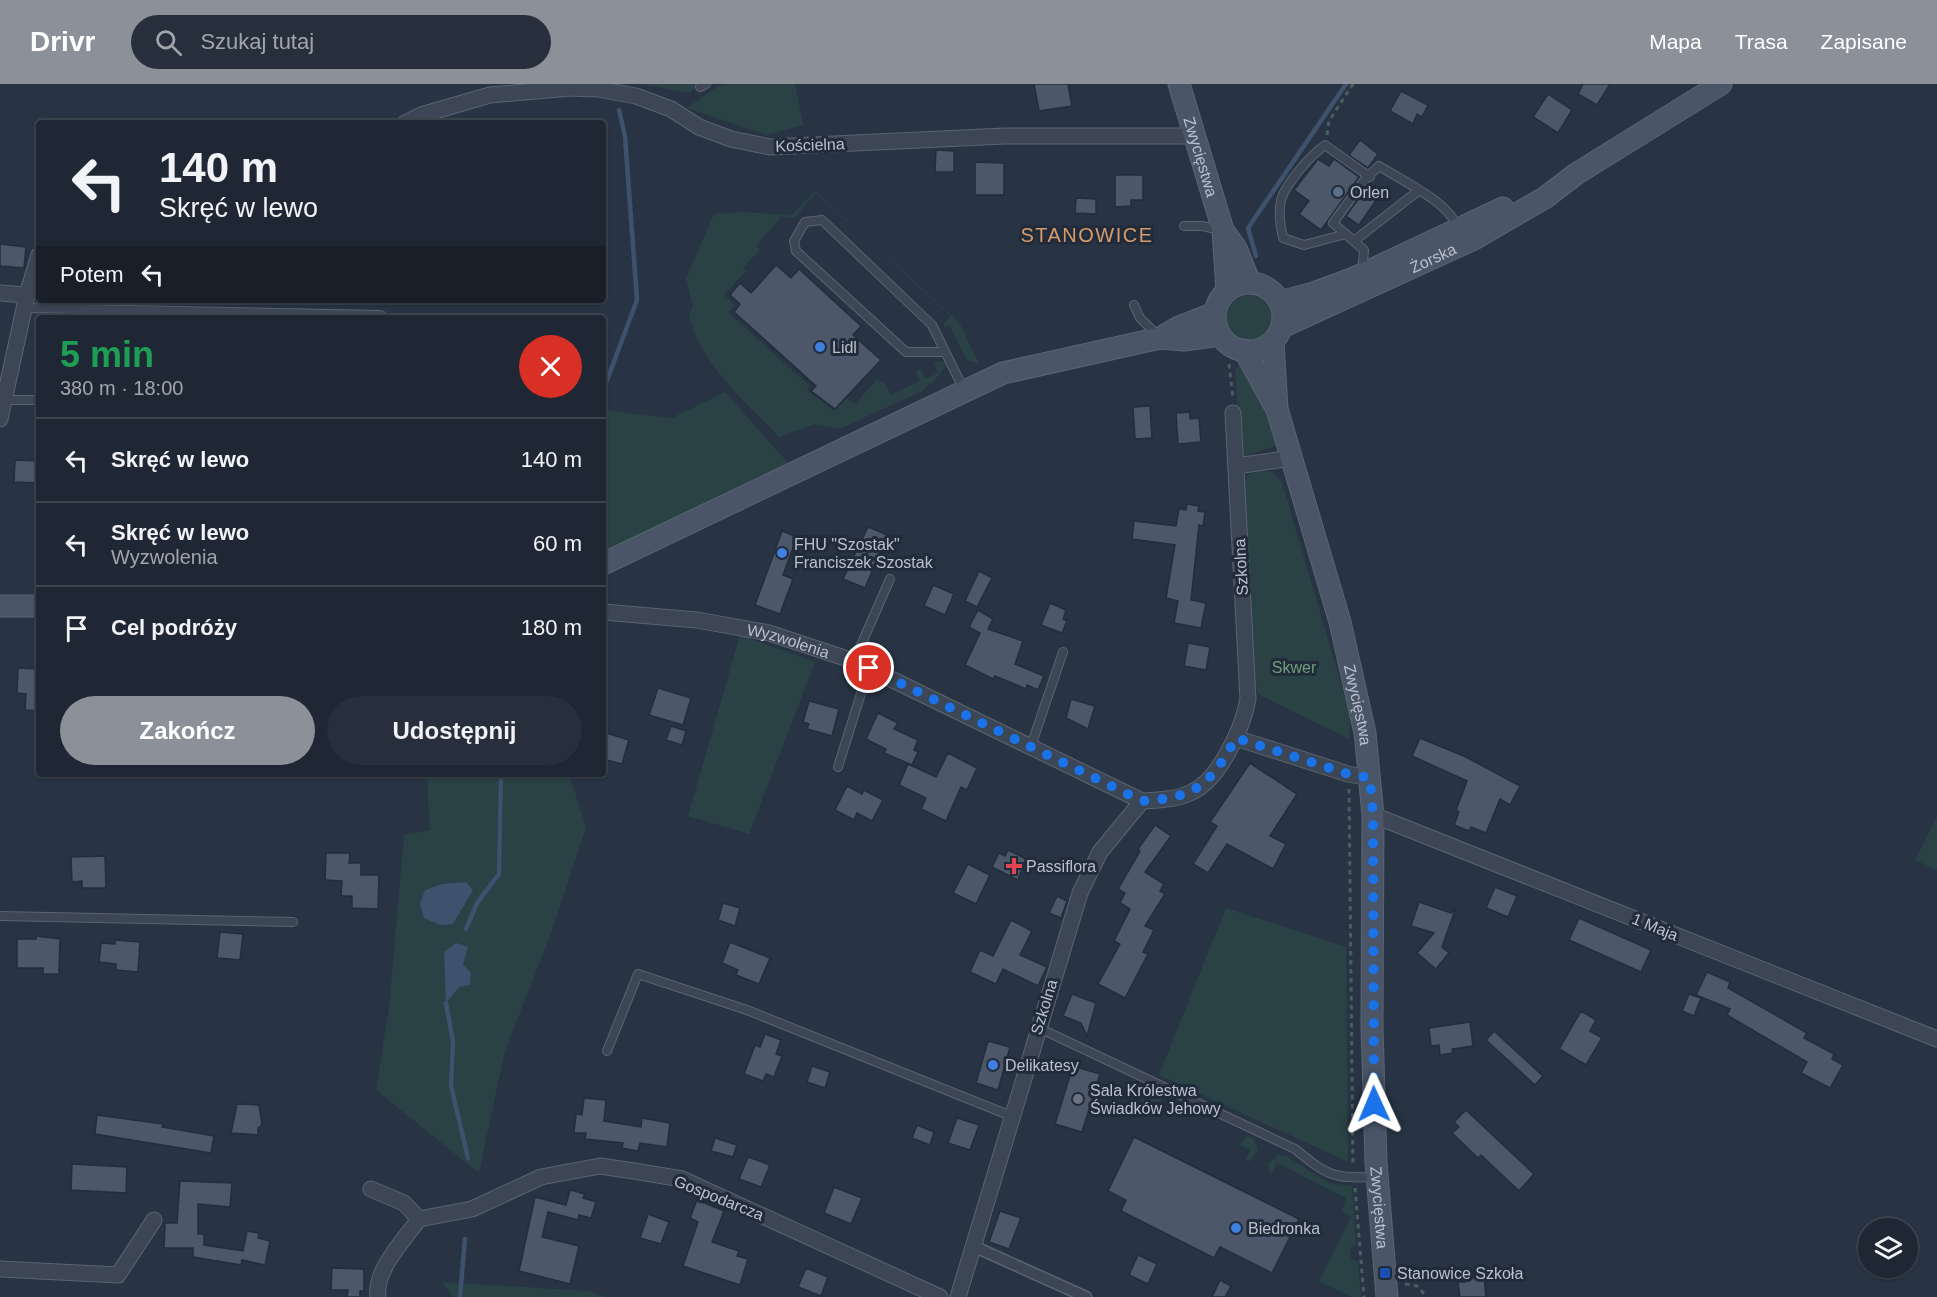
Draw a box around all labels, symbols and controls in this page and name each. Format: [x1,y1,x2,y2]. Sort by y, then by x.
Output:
search box [131,15,551,69]
text: Drivr [30,26,95,57]
icon: search [152,26,185,59]
text: Szukaj tutaj [200,29,314,54]
text: Mapa [1649,30,1702,53]
text: Trasa [1735,30,1788,53]
text: Zapisane [1821,30,1907,53]
street label: Zwycięstwa [1181,115,1221,199]
street label: Kościelna [775,135,845,155]
icon: left [60,144,138,222]
text: 140 m [159,144,278,191]
place label: Orlen [1350,184,1389,201]
marker: Orlen [1331,185,1345,199]
text: Skręć w lewo [159,193,318,223]
district label: STANOWICE [1020,224,1154,246]
street label: Żorska [1407,240,1459,276]
icon: left [136,258,169,291]
text: Potem [60,262,124,287]
text: 5 min [60,334,154,375]
button: close [519,335,582,398]
place label: Lidl [832,339,857,356]
marker: Lidl [813,340,827,354]
text: 380 m · 18:00 [60,377,183,399]
icon: left [60,444,93,477]
text: Skręć w lewo [111,447,249,472]
text: 140 m [521,447,582,472]
text: Skręć w lewo [111,520,249,545]
icon: left [60,528,93,561]
text: 60 m [533,531,582,556]
place label: FHU "Szostak" Franciszek Szostak [794,536,934,571]
street label: Szkolna [1231,538,1251,596]
text: Wyzwolenia [111,546,218,568]
marker: FHU "Szostak" Franciszek Szostak [775,546,789,560]
icon: arrive [60,612,93,645]
text: Cel podróży [111,615,237,640]
text: 180 m [521,615,582,640]
street label: Wyzwolenia [746,621,832,661]
pin [843,642,894,693]
icon: arrive [852,651,885,684]
park label: Skwer [1272,659,1317,676]
street label: Zwycięstwa [1341,662,1375,746]
button: Zakończ [60,696,315,765]
button: Udostępnij [327,696,582,765]
place label: Passiflora [1026,858,1096,875]
marker: Passiflora [1007,859,1021,873]
street label: 1 Maja [1630,910,1681,944]
street label: Szkolna [1028,977,1060,1037]
place label: Delikatesy [1005,1057,1079,1074]
marker: Delikatesy [986,1058,1000,1072]
position arrow [1342,1072,1406,1136]
place label: Sala Królestwa Świadków Jehowy [1090,1082,1221,1117]
marker: Sala Królestwa Świadków Jehowy [1071,1092,1085,1106]
street label: Zwycięstwa [1368,1165,1392,1249]
street label: Gospodarcza [672,1172,766,1224]
map controls [1858,1218,1918,1278]
button: layers [1858,1218,1918,1278]
place label: Biedronka [1248,1220,1320,1237]
marker: Biedronka [1229,1221,1243,1235]
place label: Stanowice Szkoła [1397,1265,1523,1282]
marker: Stanowice Szkoła [1378,1266,1392,1280]

